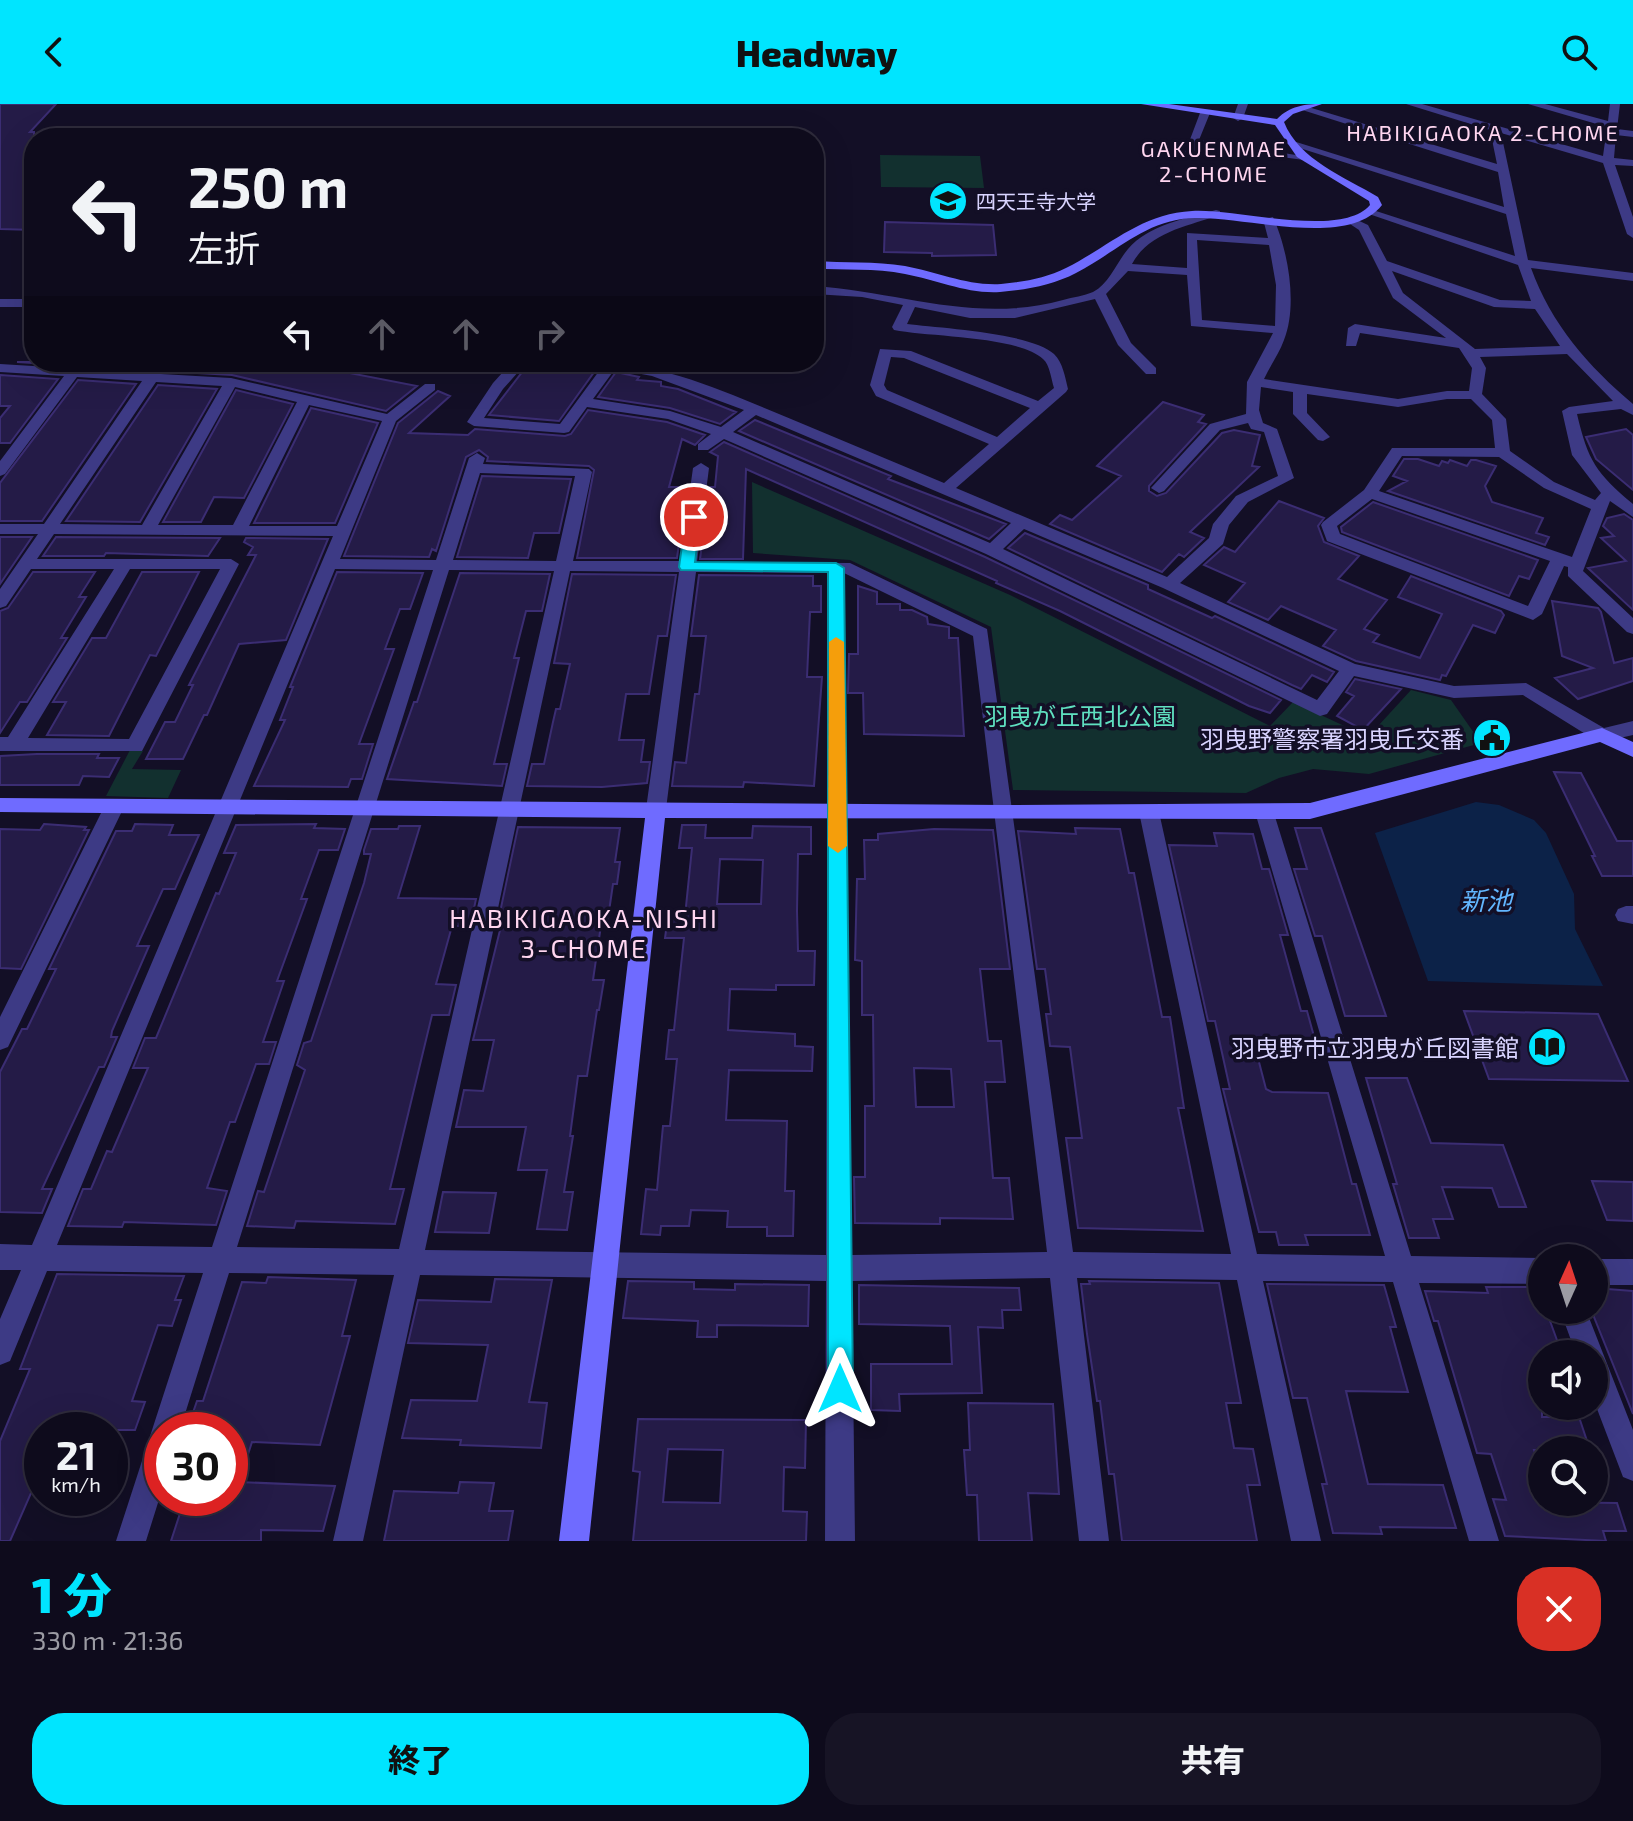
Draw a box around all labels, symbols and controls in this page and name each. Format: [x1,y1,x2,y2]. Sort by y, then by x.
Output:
icon: back [32,30,76,74]
icon: search [1557,30,1601,74]
text: Headway [736,31,897,74]
district label: HABIKIGAOKA 2-CHOME [1346,119,1620,145]
district label: GAKUENMAE 2-CHOME [1141,135,1287,186]
text: 250 m [188,152,348,219]
icon: left [56,160,160,264]
school or university icon: 四天王寺大学 [927,180,969,222]
place label: 四天王寺大学 [976,189,1096,213]
text: 左折 [188,226,260,269]
icon: left [276,312,320,356]
icon: ahead [360,312,404,356]
icon: ahead [444,312,488,356]
icon: right [528,312,572,356]
pin [660,483,728,551]
icon: arrive [672,495,716,539]
park label: 羽曳が丘西北公園 [984,701,1176,730]
public building icon: 羽曳野警察署羽曳丘交番 [1471,717,1513,759]
place label: 羽曳野警察署羽曳丘交番 [1200,724,1464,753]
water label: 新池 [1460,884,1515,915]
district label: HABIKIGAOKA-NISHI 3-CHOME [449,902,719,963]
library icon: 羽曳野市立羽曳が丘図書館 [1526,1026,1568,1068]
place label: 羽曳野市立羽曳が丘図書館 [1231,1033,1519,1062]
north arrow [1528,1244,1608,1324]
map controls [1528,1244,1608,1516]
button: sound [1528,1340,1608,1420]
position arrow [798,1347,882,1431]
speed limit sign: 30 [144,1412,248,1516]
text: 21 [56,1430,96,1478]
button: search [1528,1436,1608,1516]
text: km/h [51,1472,101,1496]
text: 1 分 [32,1565,112,1623]
button: close [1517,1567,1601,1651]
text: 330 m · 21:36 [32,1624,183,1655]
button: 終了 [32,1713,809,1805]
button: 共有 [825,1713,1601,1805]

